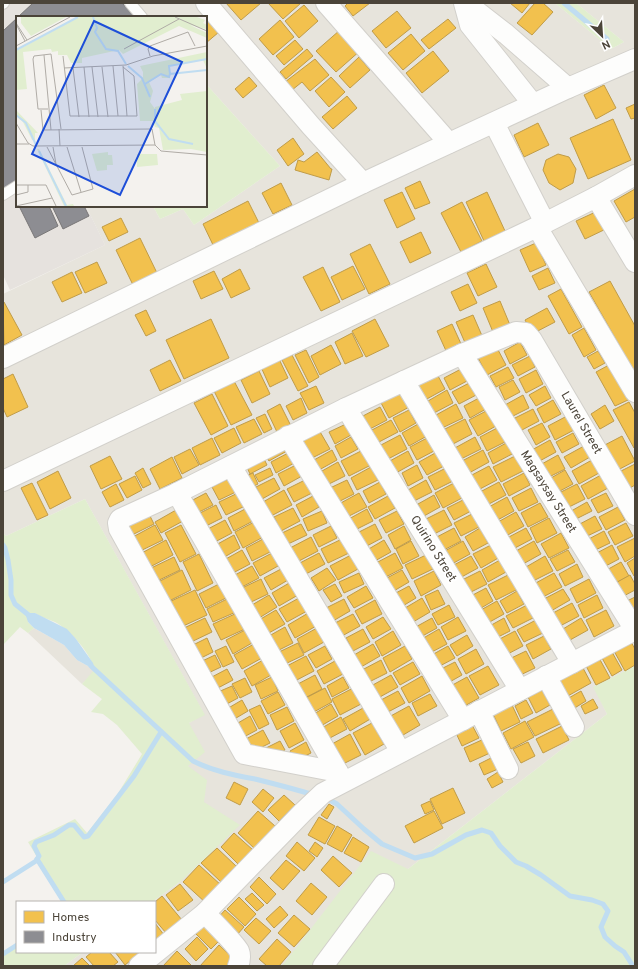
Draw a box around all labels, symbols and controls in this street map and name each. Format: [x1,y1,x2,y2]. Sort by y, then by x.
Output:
inset map [16,16,207,207]
north arrow [582,16,622,56]
text: N [599,36,612,52]
street label: Laurel Street [557,389,605,457]
street label: Magsaysay Street [516,448,580,536]
street label: Quirino Street [406,513,460,585]
legend [16,901,156,953]
text: Homes [52,910,89,926]
text: Industry [52,930,97,946]

